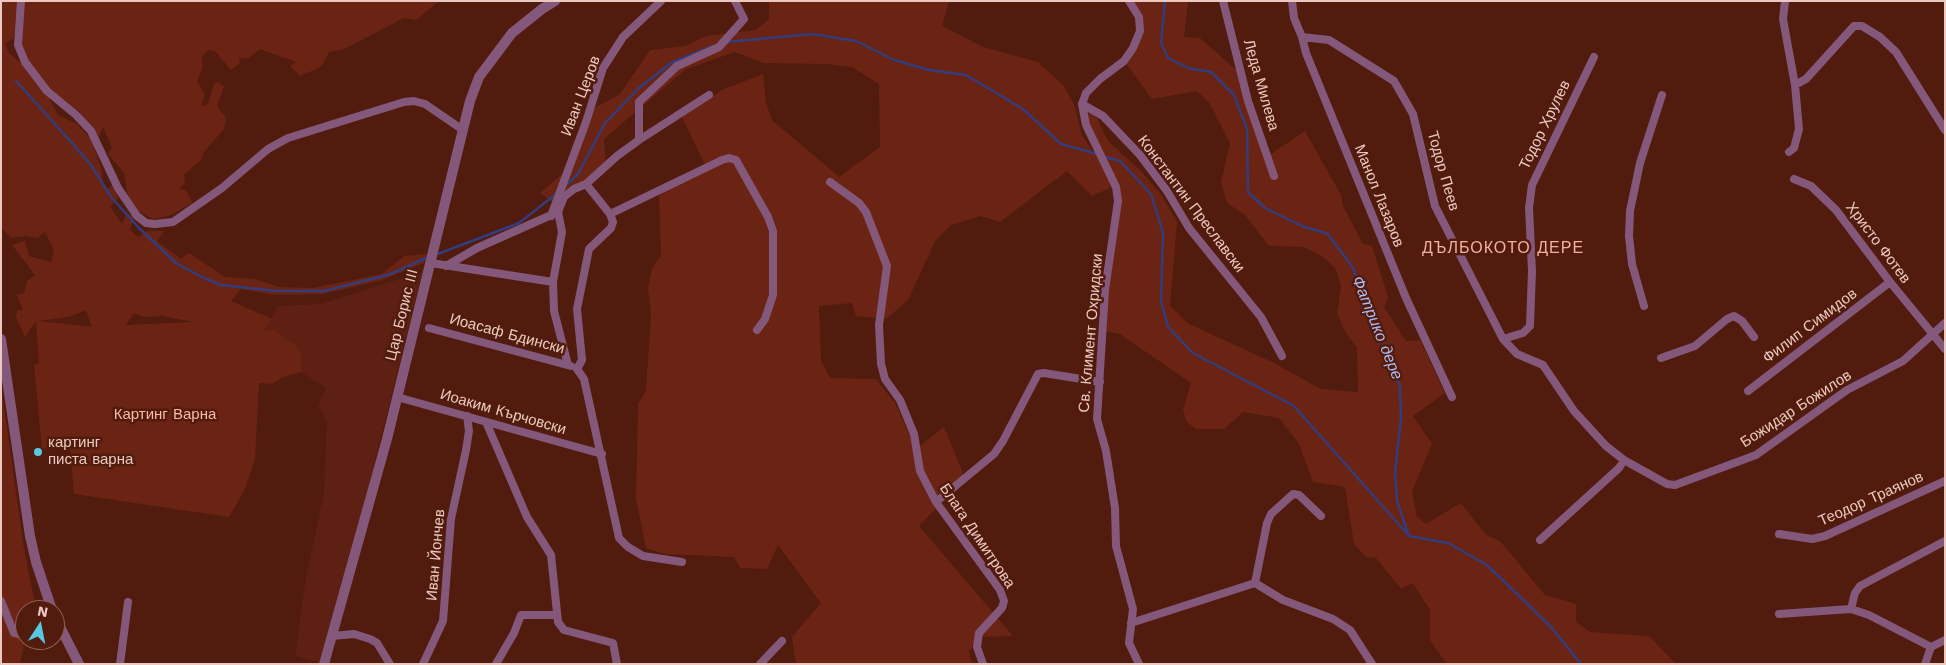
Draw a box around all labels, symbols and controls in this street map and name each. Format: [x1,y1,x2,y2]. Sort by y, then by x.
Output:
street label: Леда Милева [1239,37,1283,133]
street label: Иван Церов [557,53,605,139]
street label: Тодор Хрулев [1516,77,1574,173]
street label: Тодор Пеев [1423,129,1463,213]
street label: Константин Преславски [1134,132,1248,276]
street label: Манол Лазаров [1350,142,1408,250]
street label: Христо Фотев [1842,199,1914,287]
district label: ДЪЛБОКОТО ДЕРЕ [1420,238,1586,258]
street label: Св. Климент Охридски [1075,253,1107,413]
street label: Цар Борис III [382,267,422,363]
water label: Фатрико дере [1348,273,1406,383]
street label: Филип Симидов [1759,285,1861,367]
street label: Иоасаф Бдински [447,310,567,358]
street label: Божидар Божилов [1737,366,1855,452]
street label: Иоаким Кърчовски [438,385,568,439]
park label: Картинг Варна [114,406,216,424]
place label: картинг писта варна [48,434,133,469]
marker: картинг писта варна [32,446,44,458]
street label: Теодор Траянов [1816,468,1926,530]
street label: Блага Димитрова [935,480,1019,592]
street label: Иван Йончев [423,508,449,602]
north arrow [15,600,65,650]
text: N [36,602,49,620]

